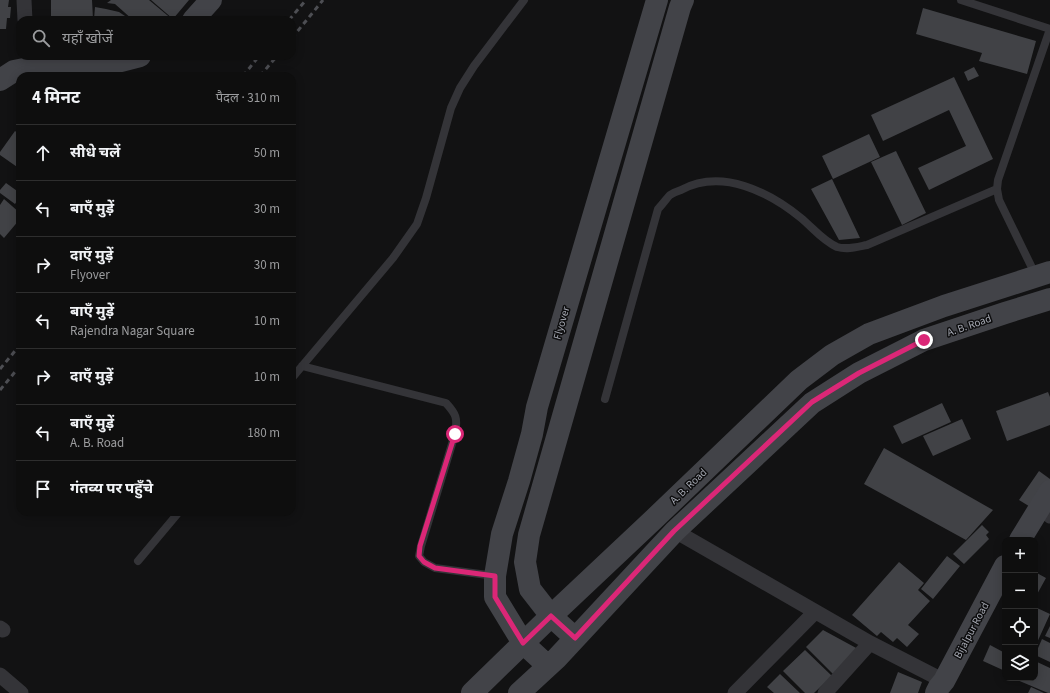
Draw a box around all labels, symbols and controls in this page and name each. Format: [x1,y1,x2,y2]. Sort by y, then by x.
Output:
search box [16,16,296,60]
icon: search [30,27,52,49]
text: यहाँ खोजें [62,28,113,49]
text: 4 मिनट [32,86,80,110]
text: पैदल · 310 m [216,89,280,107]
icon: ahead [32,142,54,164]
text: सीधे चलें [70,142,120,163]
text: 50 m [254,144,280,162]
icon: left [32,198,54,220]
text: बाएँ मुड़ें [70,198,114,219]
text: 30 m [254,200,280,218]
text: दाएँ मुड़ें [70,245,113,266]
icon: right [32,254,54,276]
text: 30 m [254,256,280,274]
text: Flyover [70,266,110,284]
text: बाएँ मुड़ें [70,301,114,322]
street label: Flyover [550,305,573,341]
icon: left [32,310,54,332]
street label: A. B. Road [945,311,993,340]
text: 10 m [254,312,280,330]
text: Rajendra Nagar Square [70,322,195,340]
route end [915,331,933,349]
icon: right [32,366,54,388]
text: दाएँ मुड़ें [70,366,113,387]
text: 10 m [254,368,280,386]
text: बाएँ मुड़ें [70,413,114,434]
icon: left [32,422,54,444]
text: 180 m [247,424,280,442]
route start [446,425,464,443]
text: A. B. Road [70,434,124,452]
street label: A. B. Road [667,465,710,508]
icon: arrive [32,478,54,500]
text: गंतव्य पर पहुँचे [70,478,153,499]
map controls [1002,537,1038,681]
button: + [1002,537,1038,573]
button: − [1002,573,1038,609]
street label: Bijalpur Road [950,599,993,661]
button: locate [1002,609,1038,645]
button: layers [1002,645,1038,681]

